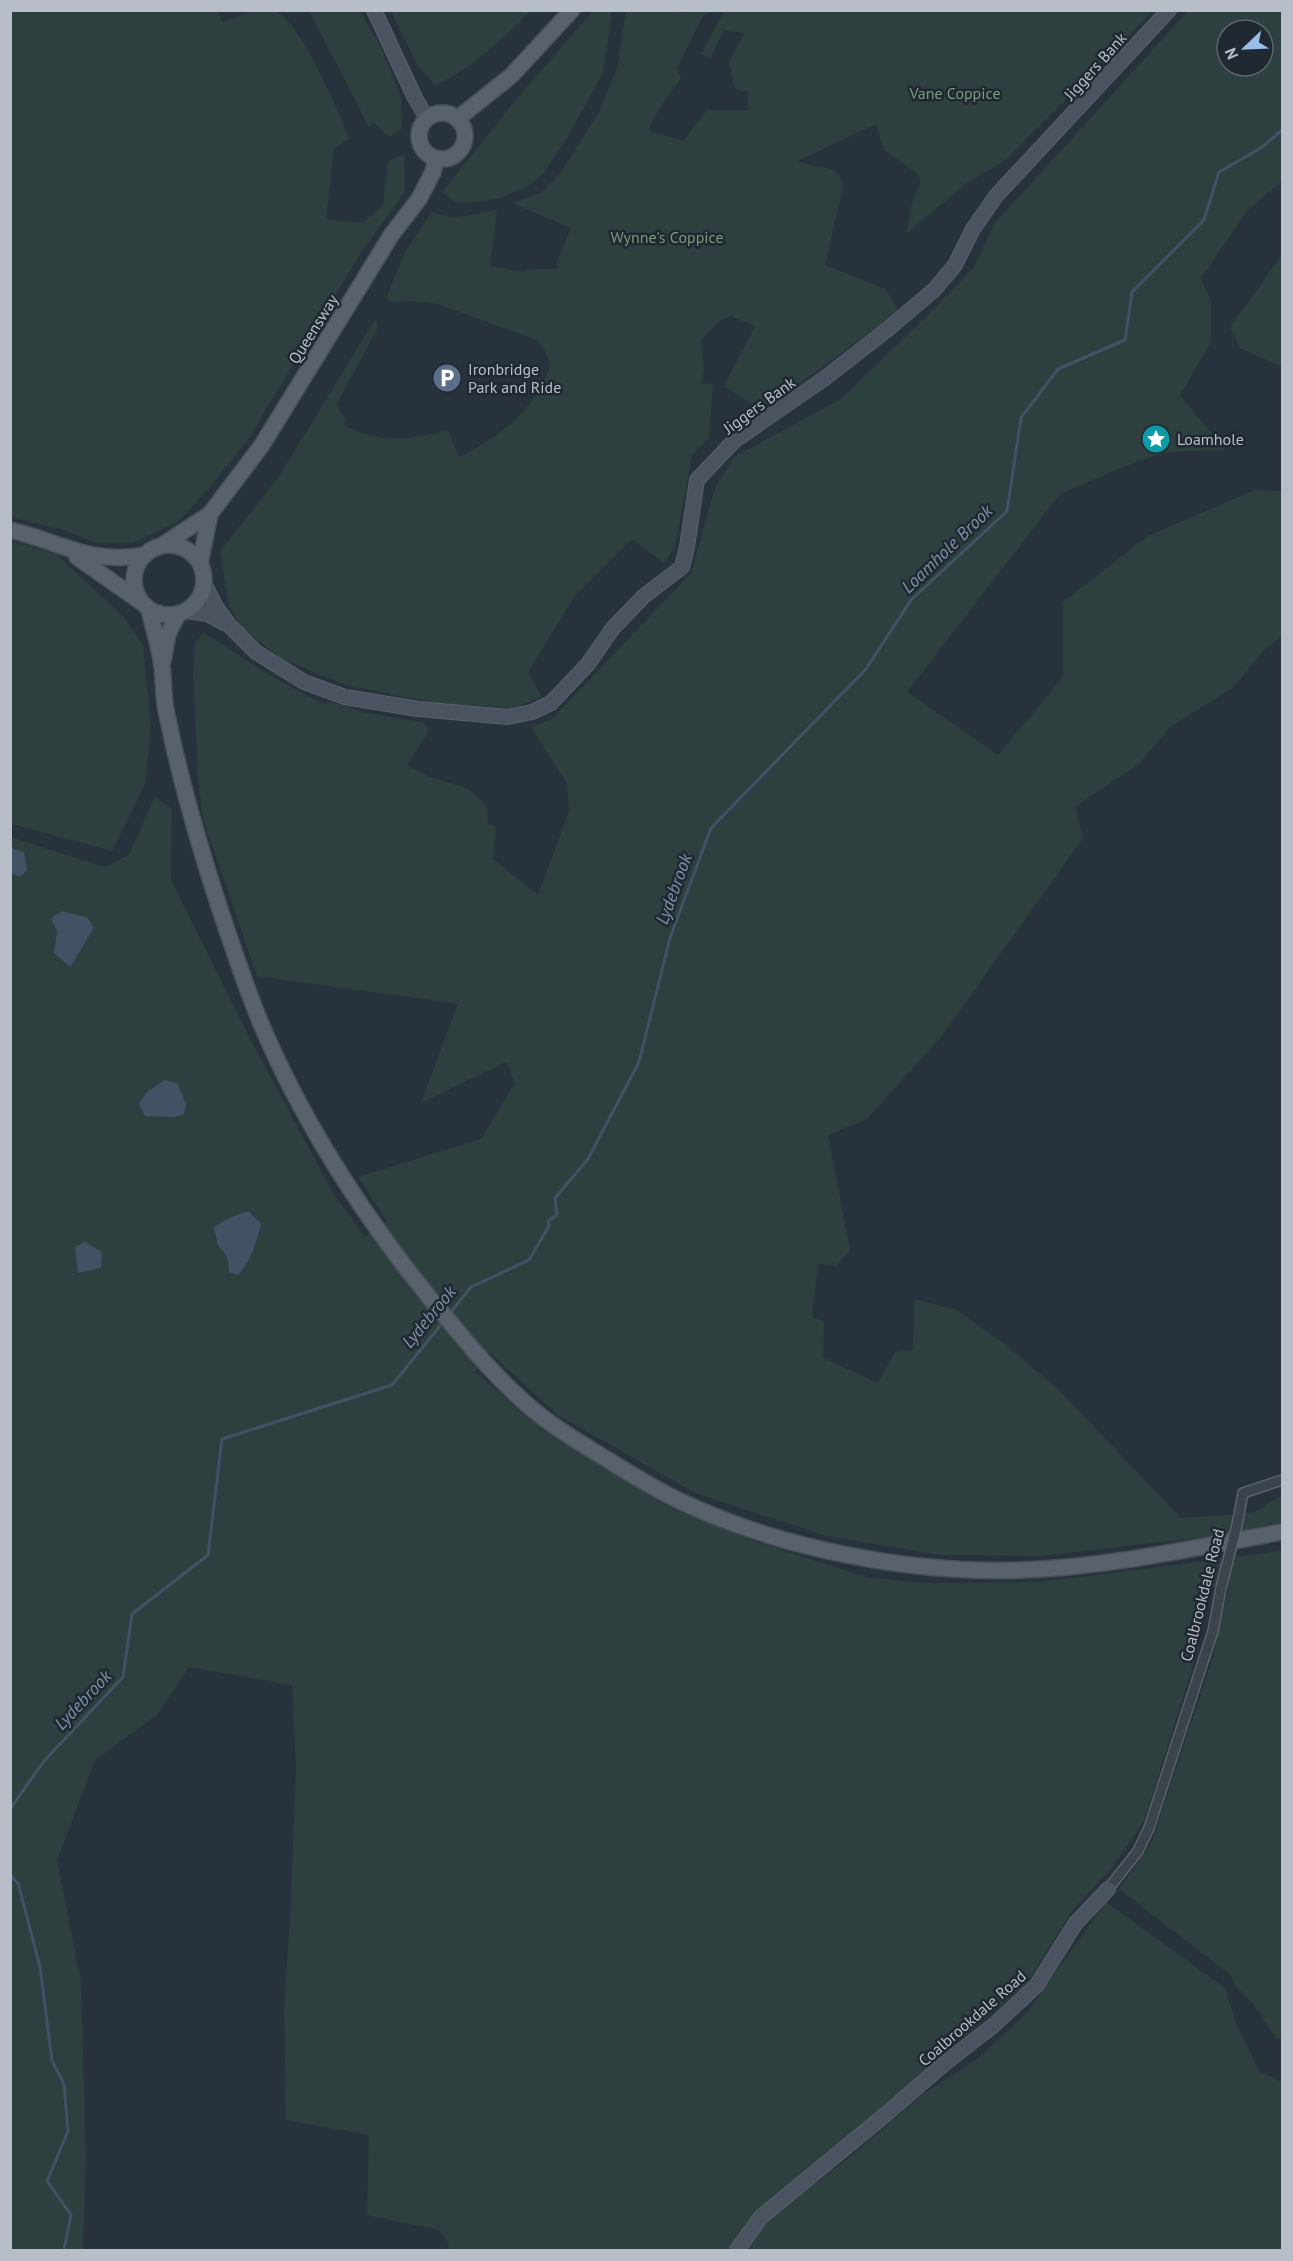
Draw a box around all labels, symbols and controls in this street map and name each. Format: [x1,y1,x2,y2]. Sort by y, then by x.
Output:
north arrow [1215,18,1275,78]
street label: Jiggers Bank [1059,28,1131,105]
text: N [1220,45,1242,63]
park label: Vane Coppice [908,83,1001,103]
park label: Wynne's Coppice [610,227,724,247]
street label: Queensway [284,290,343,367]
place label: Ironbridge Park and Ride [468,359,561,397]
parking icon: Ironbridge Park and Ride [431,362,463,394]
street label: Jiggers Bank [718,372,799,438]
place icon: Loamhole [1140,423,1172,455]
place label: Loamhole [1177,429,1244,449]
water label: Loamhole Brook [896,499,998,598]
water label: Lydebrook [650,850,697,927]
water label: Lydebrook [397,1280,461,1352]
street label: Coalbrookdale Road [1176,1527,1228,1663]
water label: Lydebrook [49,1664,117,1734]
street label: Coalbrookdale Road [914,1966,1030,2070]

